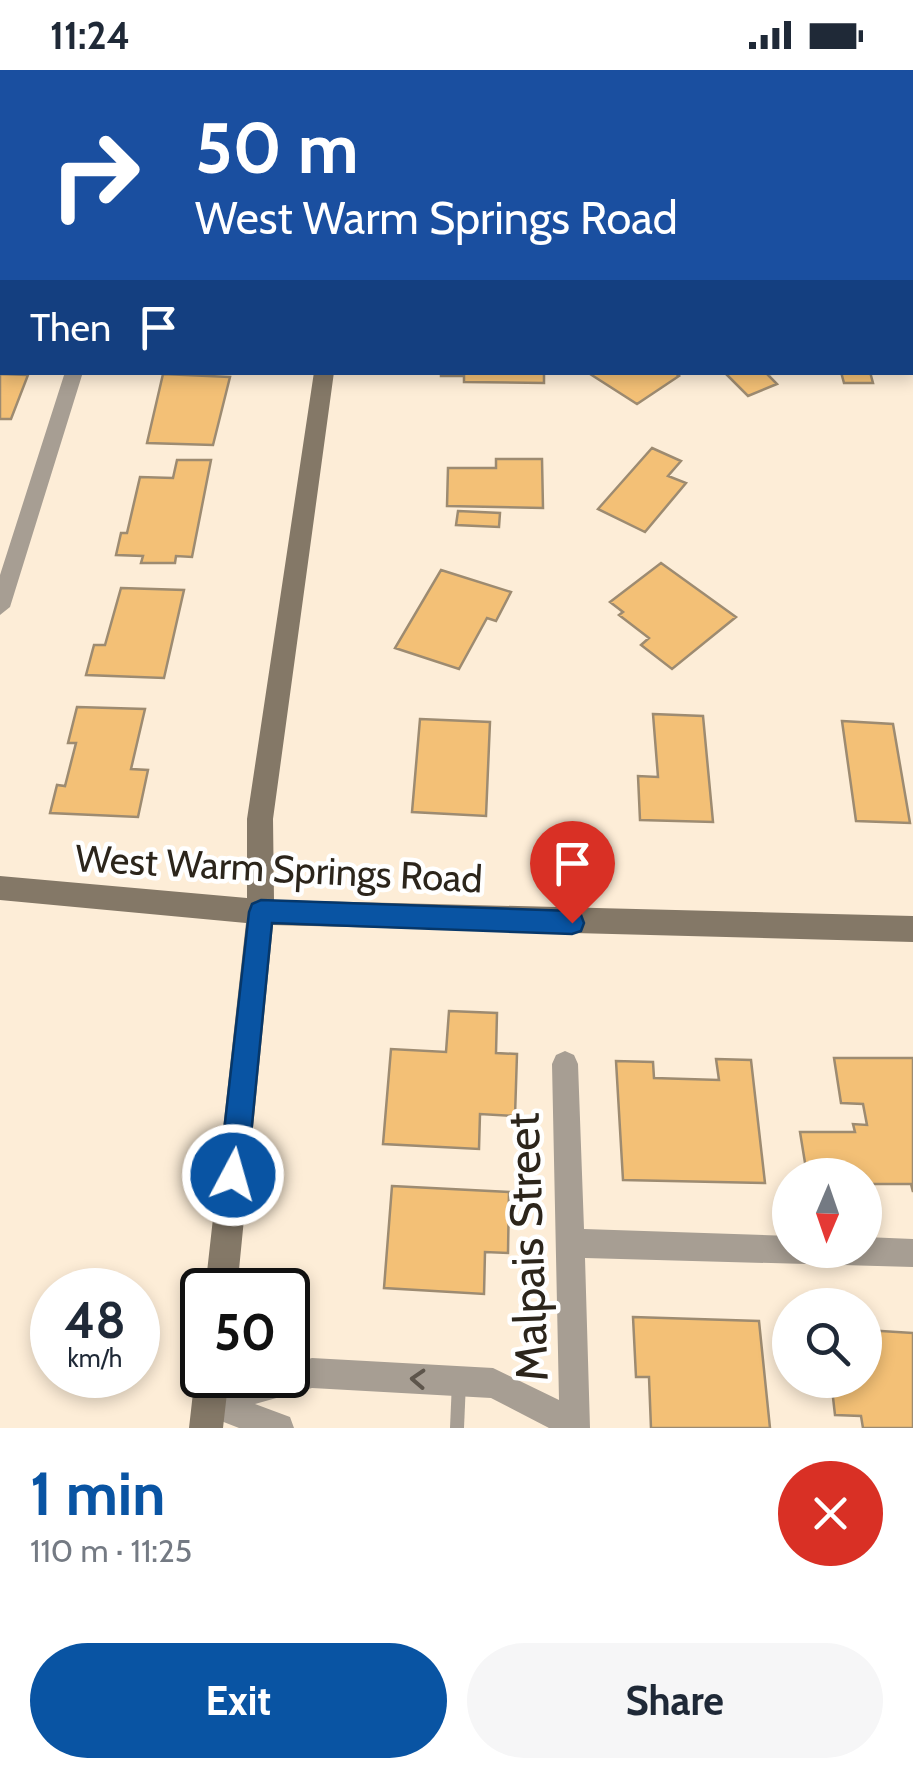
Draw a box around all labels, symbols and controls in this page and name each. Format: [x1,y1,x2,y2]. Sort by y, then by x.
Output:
text: 11:24 [50,12,130,59]
text: 50 m [195,105,359,191]
icon: right [30,110,160,240]
text: West Warm Springs Road [195,191,678,245]
icon: arrive [131,300,186,355]
text: Then [30,304,111,351]
pin [530,821,615,924]
street label: West Warm Springs Road [74,834,484,903]
icon: arrive [545,836,600,891]
street label: Malpais Street [495,1112,559,1382]
position arrow [181,1123,285,1227]
north arrow [772,1158,882,1268]
map controls [772,1158,882,1398]
speed limit sign: 50 [180,1268,310,1398]
button: search [772,1288,882,1398]
text: 48 [64,1290,126,1351]
text: km/h [68,1343,122,1373]
one-way arrow [410,1369,426,1390]
text: 1 min [30,1457,165,1530]
button: close [778,1461,883,1566]
text: 110 m · 11:25 [30,1531,192,1570]
button: Exit [30,1643,447,1758]
button: Share [467,1643,883,1758]

